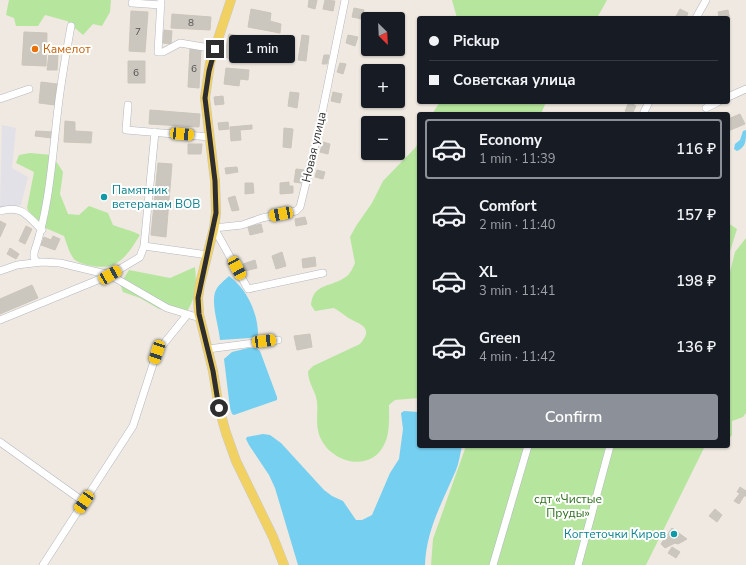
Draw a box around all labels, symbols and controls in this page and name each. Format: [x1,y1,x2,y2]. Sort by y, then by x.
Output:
north arrow [361,12,405,56]
map controls [361,12,405,160]
house number: 8 [188,16,194,30]
house number: 7 [135,25,141,39]
text: Pickup [453,31,499,51]
callout: 1 min [229,35,295,63]
route end [206,40,224,58]
text: 1 min [245,40,279,58]
place label: Камелот [43,41,91,57]
marker: Камелот [30,44,40,54]
house number: 6 [191,62,197,76]
button: + [361,64,405,108]
house number: 6 [133,66,139,80]
text: Советская улица [453,70,576,90]
street label: Новая улица [298,110,330,184]
button: − [361,116,405,160]
car [170,127,194,141]
text: Economy [479,130,542,150]
icon: car [431,131,467,167]
text: 116 ₽ [676,139,716,159]
text: 1 min · 11:39 [479,150,555,168]
place label: Памятник ветеранам ВОВ [112,182,200,212]
marker: Памятник ветеранам ВОВ [99,192,109,202]
text: Comfort [479,196,536,216]
icon: car [431,197,467,233]
text: 157 ₽ [676,205,716,225]
car [268,206,294,222]
text: 2 min · 11:40 [479,216,555,234]
car [226,255,248,281]
text: XL [479,262,498,282]
icon: car [431,263,467,299]
car [97,264,123,286]
text: 198 ₽ [676,271,716,291]
text: 3 min · 11:41 [479,282,555,300]
text: Green [479,328,521,348]
icon: car [431,329,467,365]
car [251,334,277,348]
text: 136 ₽ [676,337,716,357]
car [148,339,166,365]
text: 4 min · 11:42 [479,348,555,366]
button: Confirm [429,394,718,440]
route start [210,399,228,417]
car [72,489,96,515]
park label: сдт «Чистые Пруды» [534,491,602,521]
place label: Когтеточки Киров [564,526,666,542]
marker: Когтеточки Киров [669,529,679,539]

